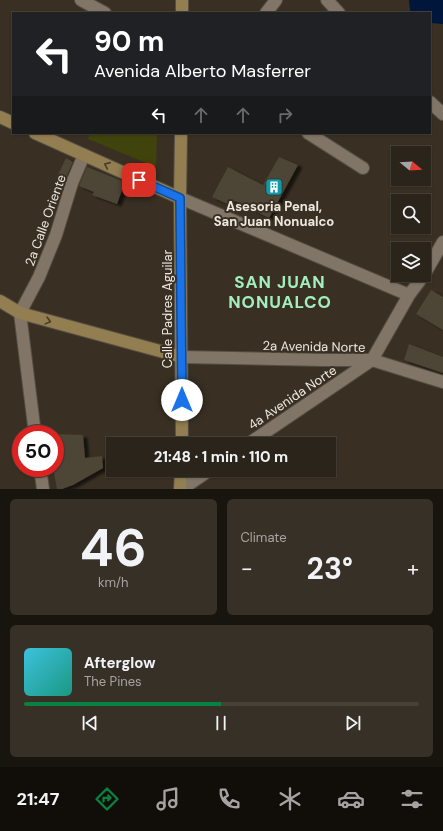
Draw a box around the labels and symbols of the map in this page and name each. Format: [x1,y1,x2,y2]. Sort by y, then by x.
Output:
north arrow [391,146,431,186]
one-way arrow [103,162,111,170]
pin [122,163,156,197]
street label: 2a Calle Oriente [21,172,70,268]
building icon: Asesoria Penal, San Juan Nonualco [264,177,284,197]
place label: Asesoria Penal, San Juan Nonualco [214,198,334,230]
street label: Calle Padres Aguilar [159,249,176,368]
district label: SAN JUAN NONUALCO [228,271,332,313]
one-way arrow [45,316,52,325]
street label: 2a Avenida Norte [262,337,366,356]
street label: 4a Avenida Norte [245,361,340,433]
position arrow [161,379,203,421]
speed limit sign: 50 [12,425,64,477]

